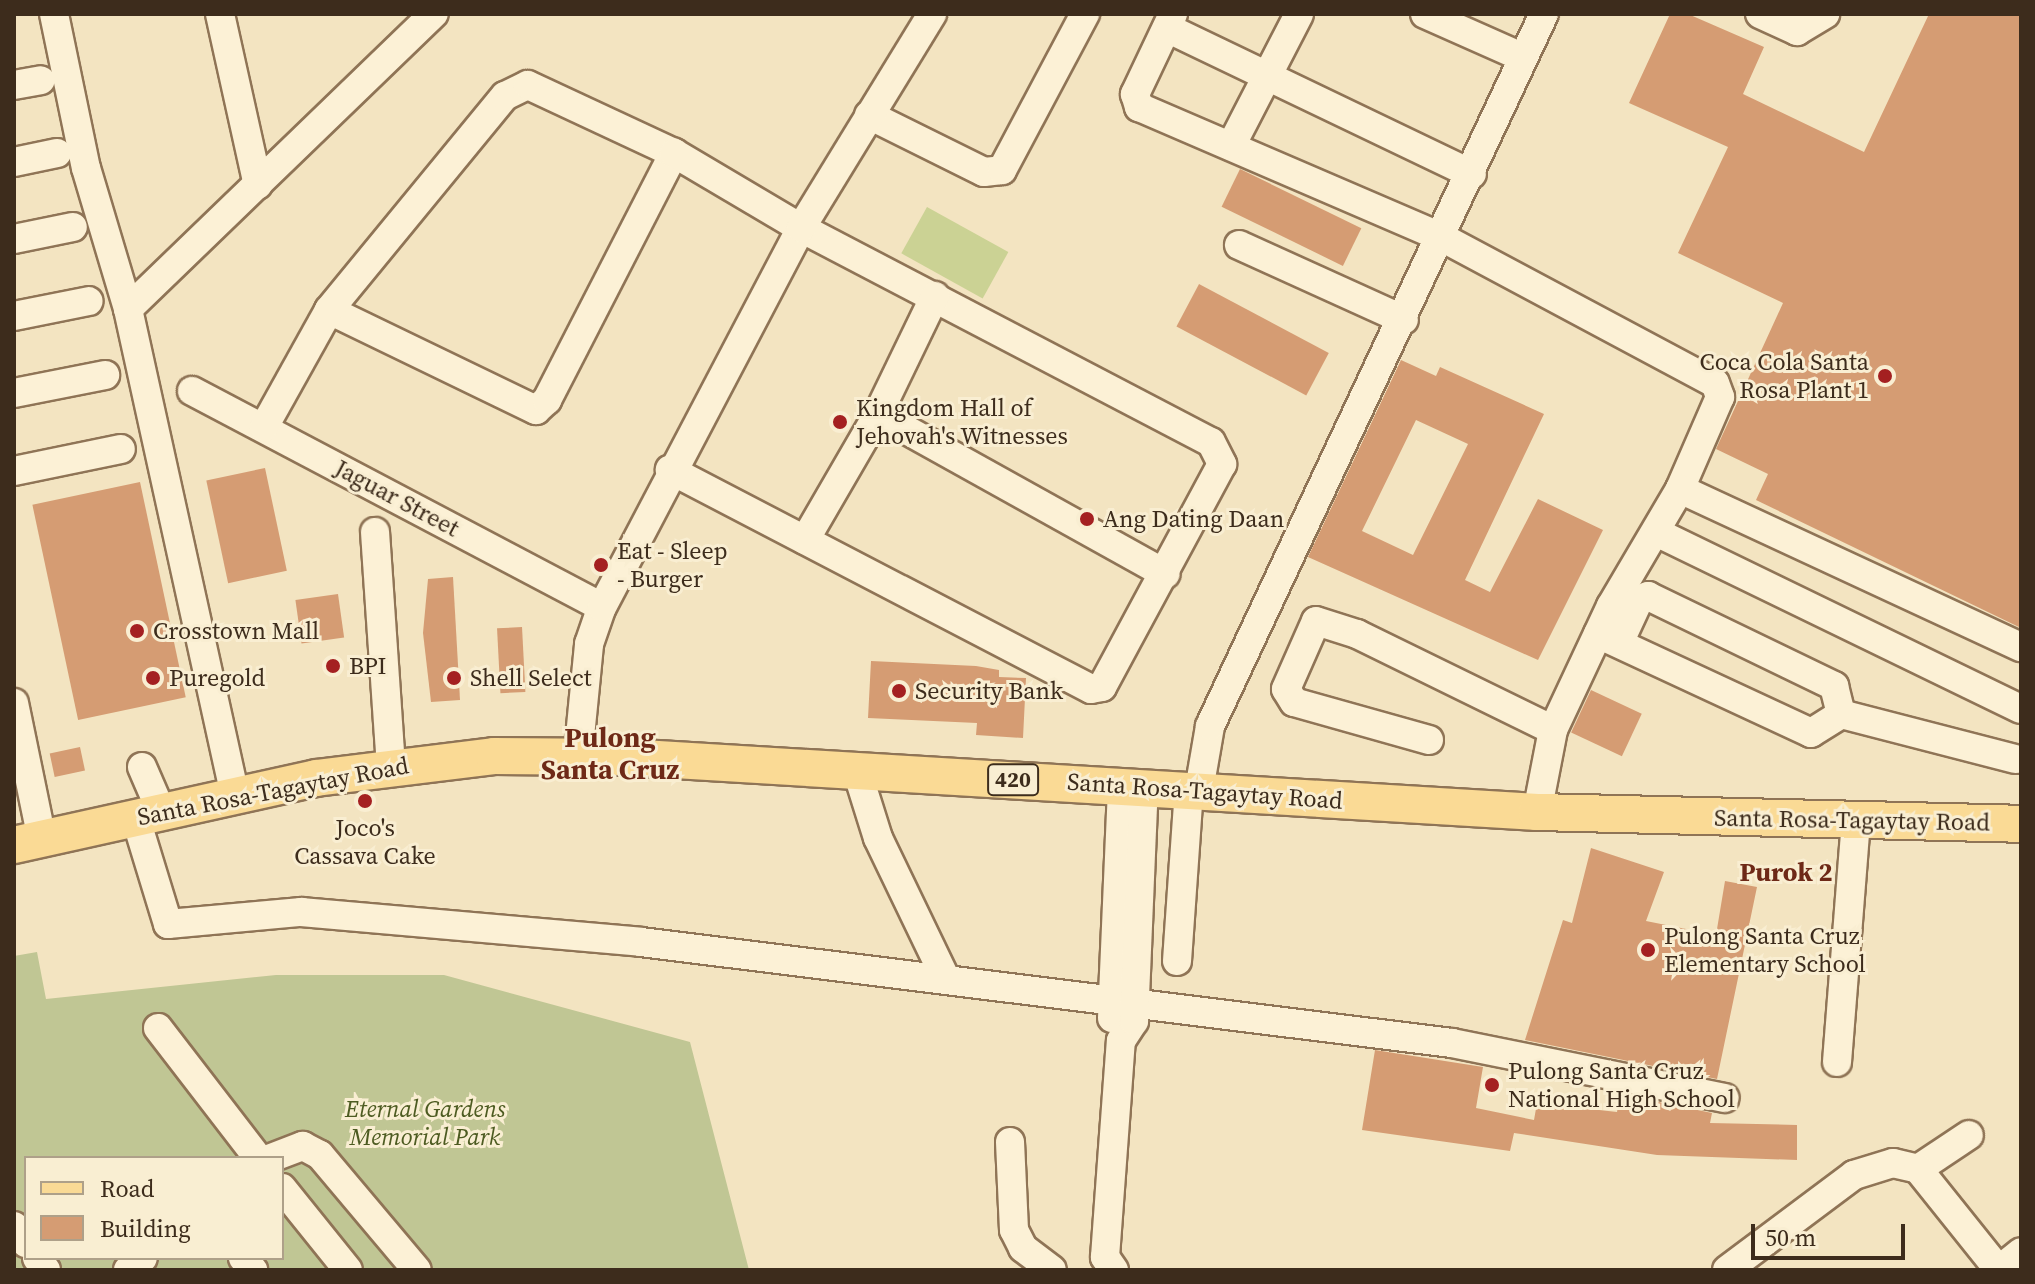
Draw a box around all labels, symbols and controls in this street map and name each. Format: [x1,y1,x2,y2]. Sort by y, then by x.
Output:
place label: Coca Cola Santa Rosa Plant 1 [1700,348,1869,404]
marker: Coca Cola Santa Rosa Plant 1 [1876,367,1894,385]
place label: Kingdom Hall of Jehovah's Witnesses [856,394,1069,450]
marker: Kingdom Hall of Jehovah's Witnesses [831,413,849,431]
street label: Jaguar Street [330,453,464,543]
place label: Ang Dating Daan [1103,505,1284,533]
marker: Ang Dating Daan [1078,510,1096,528]
place label: Eat - Sleep - Burger [617,537,728,593]
marker: Eat - Sleep - Burger [592,556,610,574]
place label: Crosstown Mall [153,617,319,645]
marker: Crosstown Mall [128,622,146,640]
place label: BPI [349,652,386,680]
marker: BPI [324,657,342,675]
place label: Puregold [169,664,265,692]
place label: Shell Select [470,664,592,692]
marker: Puregold [144,669,162,687]
marker: Shell Select [445,669,463,687]
place label: Security Bank [915,677,1063,705]
marker: Security Bank [890,682,908,700]
district label: Pulong Santa Cruz [541,720,679,786]
street label: Santa Rosa-Tagaytay Road [135,751,411,831]
road number: 420 [987,762,1039,798]
street label: Santa Rosa-Tagaytay Road [1066,767,1344,815]
marker: Joco's Cassava Cake [356,792,374,810]
street label: Santa Rosa-Tagaytay Road [1714,803,1990,837]
place label: Joco's Cassava Cake [294,814,436,870]
district label: Purok 2 [1739,857,1833,889]
place label: Pulong Santa Cruz Elementary School [1664,922,1866,978]
marker: Pulong Santa Cruz Elementary School [1639,941,1657,959]
place label: Pulong Santa Cruz National High School [1508,1057,1735,1113]
marker: Pulong Santa Cruz National High School [1483,1076,1501,1094]
park label: Eternal Gardens Memorial Park [345,1095,505,1151]
legend [24,1156,284,1260]
text: Road [100,1172,154,1205]
scale bar [1755,1208,1909,1258]
text: Building [100,1212,191,1245]
text: 50 m [1765,1221,1816,1254]

